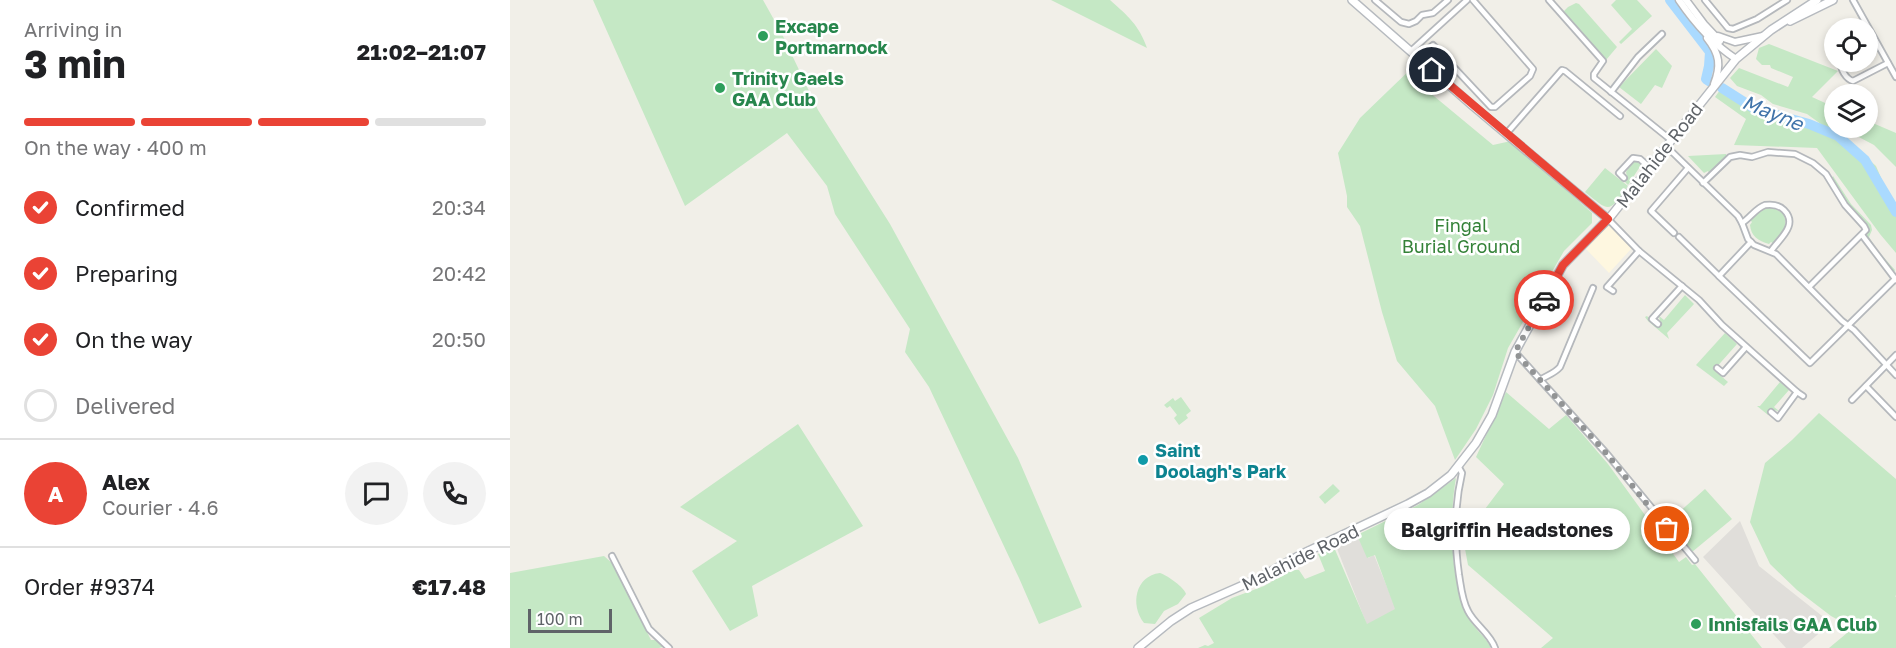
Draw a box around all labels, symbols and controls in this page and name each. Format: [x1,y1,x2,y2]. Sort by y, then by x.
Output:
place label: Excape Portmarnock [775,15,889,58]
text: Arriving in [24,17,122,41]
map controls [1824,18,1878,138]
button: locate [1824,18,1878,72]
marker: Excape Portmarnock [756,29,770,43]
text: 21:02–21:07 [357,38,486,65]
text: 3 min [24,40,126,87]
pin [1406,44,1457,95]
icon: home [1415,53,1448,86]
place label: Trinity Gaels GAA Club [732,67,844,110]
marker: Trinity Gaels GAA Club [713,81,727,95]
button: layers [1824,84,1878,138]
water label: Mayne [1739,89,1808,136]
street label: Malahide Road [1611,98,1707,212]
text: On the way · 400 m [24,135,207,159]
icon: check [24,191,57,224]
text: Confirmed [75,194,185,221]
text: 20:34 [432,195,486,219]
park label: Fingal Burial Ground [1402,214,1520,257]
icon: check [24,257,57,290]
text: Preparing [75,260,178,287]
text: 20:42 [432,261,486,285]
courier [1514,270,1574,330]
icon: car [1528,284,1561,317]
icon: check [24,323,57,356]
text: On the way [75,326,193,353]
text: 20:50 [432,327,486,351]
text: Delivered [75,392,175,419]
place label: Saint Doolagh's Park [1155,439,1287,482]
marker: Saint Doolagh's Park [1136,453,1150,467]
button: chat [345,462,408,525]
button: phone [423,462,486,525]
text: Alex [102,468,150,495]
text: A [48,480,63,507]
text: Courier · 4.6 [102,495,219,519]
pin [1641,503,1692,554]
callout: Balgriffin Headstones [1385,508,1631,550]
icon: bag [1650,512,1683,545]
text: Balgriffin Headstones [1401,517,1613,541]
street label: Malahide Road [1238,519,1362,595]
text: Order #9374 [24,573,155,600]
text: €17.48 [412,573,486,600]
scale bar [528,606,612,634]
text: 100 m [537,609,583,629]
place label: Innisfails GAA Club [1708,613,1877,635]
marker: Innisfails GAA Club [1689,617,1703,631]

